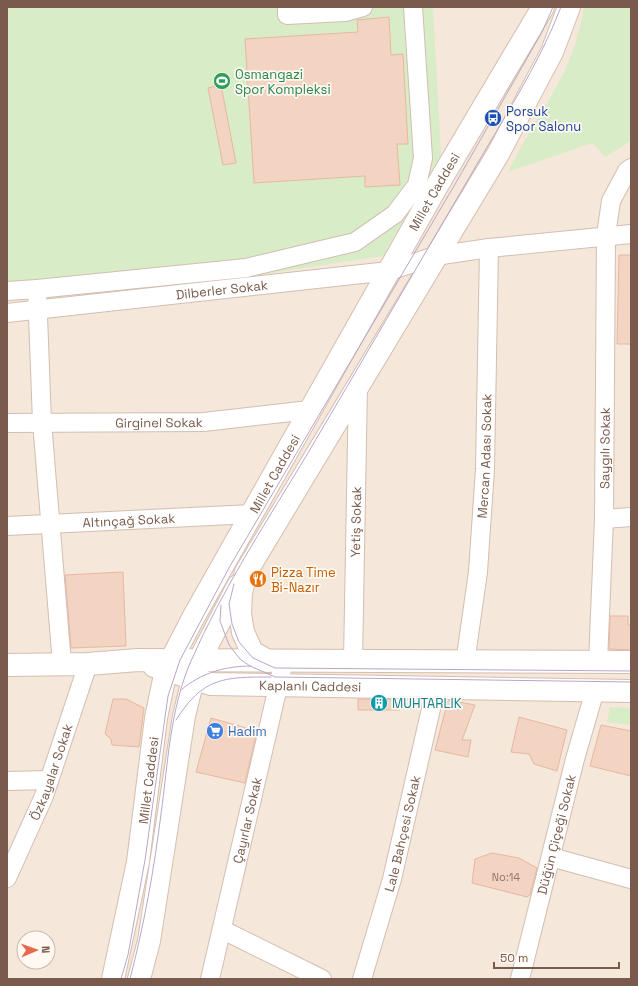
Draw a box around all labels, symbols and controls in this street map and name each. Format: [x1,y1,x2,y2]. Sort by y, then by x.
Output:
place label: Osmangazi Spor Kompleksi [235,66,331,98]
sports icon: Osmangazi Spor Kompleksi [212,71,232,91]
place label: Porsuk Spor Salonu [506,103,581,135]
bus stop icon: Porsuk Spor Salonu [483,108,503,128]
street label: Millet Caddesi [405,149,463,234]
street label: Dilberler Sokak [175,276,269,303]
street label: Mercan Adası Sokak [473,394,495,519]
street label: Saygılı Sokak [596,407,613,489]
street label: Girginel Sokak [115,414,203,431]
street label: Millet Caddesi [245,431,303,516]
street label: Yetiş Sokak [346,486,365,558]
street label: Altınçağ Sokak [82,509,176,531]
place label: Pizza Time Bi-Nazır [271,564,336,596]
restaurant icon: Pizza Time Bi-Nazır [248,569,268,589]
street label: Kaplanlı Caddesi [259,676,362,695]
building icon: MUHTARLIK [369,693,389,713]
place label: MUHTARLIK [392,695,462,712]
street label: Özkayalar Sokak [26,721,76,823]
supermarket icon: Hadim [205,721,225,741]
place label: Hadim [228,723,267,740]
street label: Millet Caddesi [134,736,162,825]
street label: Düğün Çiçeği Sokak [533,772,579,896]
street label: Lale Bahçesi Sokak [380,774,424,894]
street label: Çayırlar Sokak [229,775,265,865]
house number: No:14 [492,870,520,884]
north arrow [16,930,56,970]
scale bar [494,944,619,970]
text: N [39,946,53,954]
text: 50 m [500,950,528,966]

